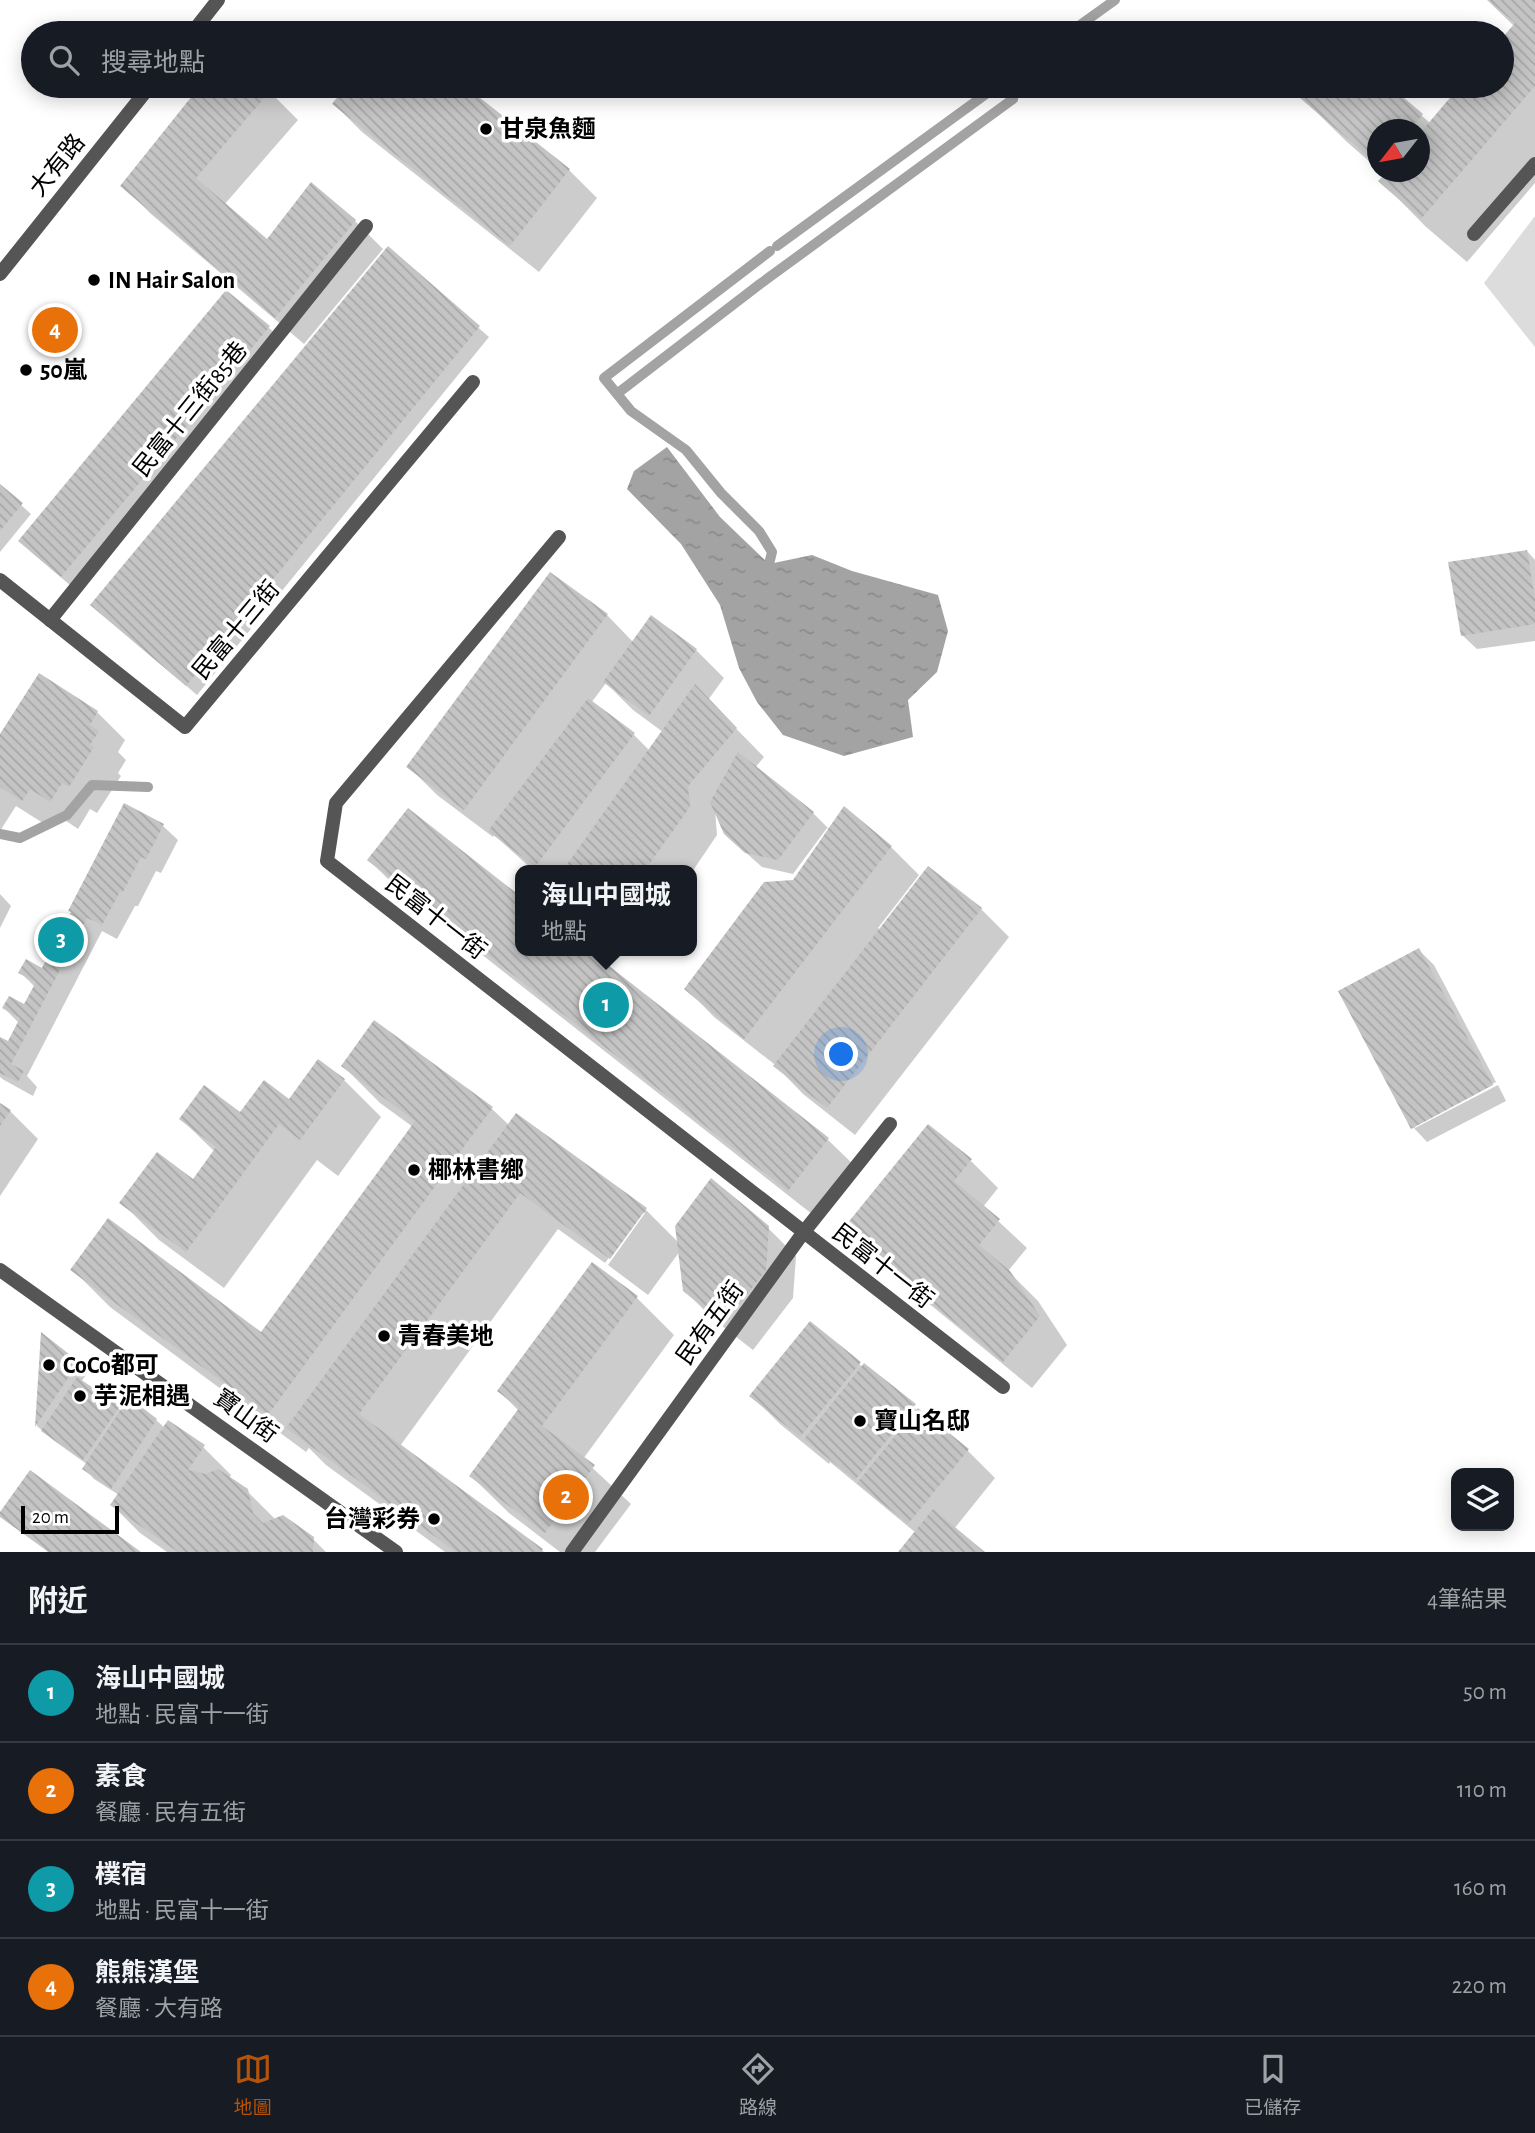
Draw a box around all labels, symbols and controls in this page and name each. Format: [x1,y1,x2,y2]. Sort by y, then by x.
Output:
search box [21,21,1514,98]
icon: search [45,41,83,79]
text: 搜尋地點 [101,50,205,76]
place label: 甘泉魚麵 [500,116,596,142]
north arrow [1367,119,1430,182]
marker: 甘泉魚麵 [478,121,494,137]
street label: 大有路 [24,129,90,201]
place label: IN Hair Salon [108,269,235,293]
marker: IN Hair Salon [86,272,102,288]
pin: 4 [32,304,78,356]
street label: 民富十三街85巷 [128,337,252,481]
place label: 50嵐 [40,357,88,383]
marker: 50嵐 [18,362,34,378]
street label: 民富十三街 [187,576,285,684]
popup [515,865,697,956]
street label: 民富十一街 [381,870,491,964]
text: 海山中國城 [541,883,671,909]
pin: 3 [38,914,84,966]
text: 地點 [541,921,587,944]
pin: 1 [583,979,629,1031]
your location [824,1037,858,1071]
place label: 椰林書鄉 [428,1157,524,1183]
marker: 椰林書鄉 [406,1162,422,1178]
street label: 民富十一街 [828,1219,938,1313]
street label: 民有五街 [671,1277,749,1369]
place label: 青春美地 [398,1323,494,1349]
marker: 青春美地 [376,1328,392,1344]
place label: CoCo都可 [63,1352,159,1378]
marker: CoCo都可 [41,1357,57,1373]
place label: 芋泥相遇 [94,1383,190,1409]
street label: 寶山街 [209,1384,283,1448]
marker: 芋泥相遇 [72,1388,88,1404]
place label: 寶山名邸 [874,1408,970,1434]
marker: 寶山名邸 [852,1413,868,1429]
map controls [1451,1468,1514,1531]
button: layers [1451,1468,1514,1531]
pin: 2 [543,1471,589,1523]
scale bar [21,1503,119,1535]
place label: 台灣彩券 [324,1506,420,1532]
text: 20 m [32,1508,69,1527]
marker: 台灣彩券 [426,1511,442,1527]
text: 附近 [28,1587,88,1617]
text: 4筆結果 [1427,1589,1507,1612]
text: 海山中國城 [95,1666,225,1692]
text: 1 [47,1681,55,1704]
text: 50 m [1463,1681,1507,1704]
text: 地點 · 民富十一街 [95,1704,269,1727]
text: 素食 [95,1764,147,1790]
text: 2 [46,1779,56,1802]
text: 110 m [1457,1779,1507,1802]
text: 餐廳 · 民有五街 [95,1802,246,1825]
text: 樸宿 [95,1862,147,1888]
text: 3 [46,1877,56,1900]
text: 160 m [1454,1877,1507,1900]
text: 地點 · 民富十一街 [95,1900,269,1923]
text: 熊熊漢堡 [95,1960,199,1986]
text: 4 [45,1975,57,1998]
text: 220 m [1452,1975,1507,1998]
text: 餐廳 · 大有路 [95,1998,223,2021]
tab: 地圖 [234,2050,272,2120]
tab: 路線 [739,2050,777,2120]
tab: 已儲存 [1244,2050,1301,2120]

